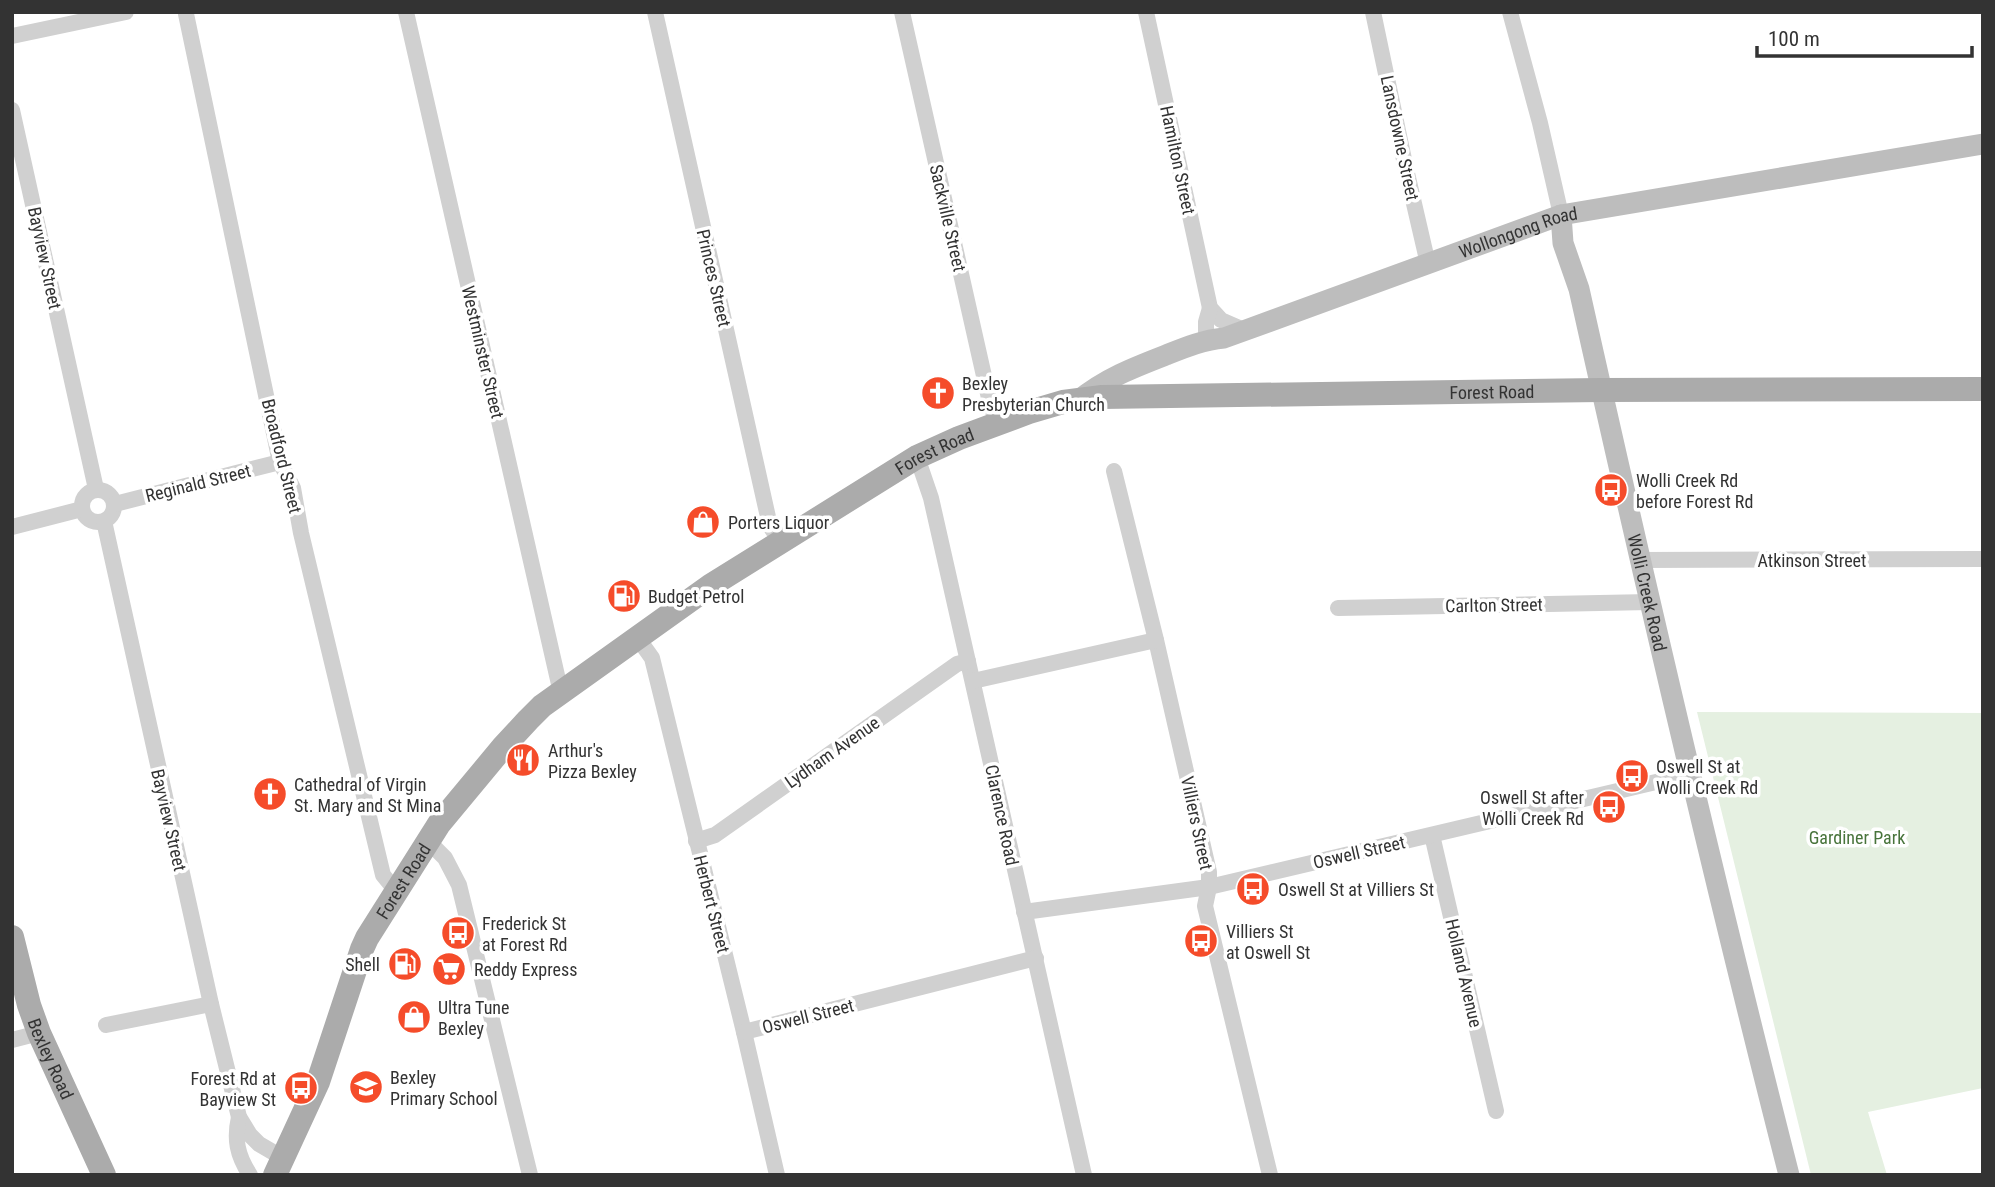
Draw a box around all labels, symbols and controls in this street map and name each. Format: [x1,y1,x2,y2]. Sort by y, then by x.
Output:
scale bar [1757,14,1972,58]
text: 100 m [1768,27,1820,51]
street label: Lansdowne Street [1377,74,1423,202]
street label: Hamilton Street [1156,104,1200,216]
street label: Sackville Street [925,162,971,274]
street label: Wollongong Road [1456,202,1579,262]
street label: Bayview Street [24,205,66,311]
street label: Princes Street [693,227,735,329]
street label: Westminster Street [458,284,508,420]
place label: Bexley Presbyterian Church [962,373,1105,415]
church icon: Bexley Presbyterian Church [919,374,957,412]
street label: Forest Road [1449,380,1535,403]
street label: Broadford Street [258,397,306,515]
street label: Forest Road [891,423,977,479]
street label: Reginald Street [143,460,253,506]
place label: Wolli Creek Rd before Forest Rd [1636,470,1753,512]
bus stop icon: Wolli Creek Rd before Forest Rd [1592,471,1630,509]
shop icon: Porters Liquor [684,503,722,541]
place label: Porters Liquor [728,512,830,533]
street label: Wolli Creek Road [1624,532,1672,653]
street label: Atkinson Street [1758,550,1866,571]
fuel station icon: Budget Petrol [605,577,643,615]
place label: Budget Petrol [648,586,744,607]
street label: Carlton Street [1445,594,1543,616]
street label: Lydham Avenue [781,712,883,792]
place label: Arthur's Pizza Bexley [548,740,637,782]
restaurant icon: Arthur's Pizza Bexley [504,741,542,779]
place label: Oswell St at Wolli Creek Rd [1656,756,1758,798]
bus stop icon: Oswell St at Wolli Creek Rd [1613,757,1651,795]
street label: Clarence Road [981,763,1023,867]
street label: Bayview Street [147,767,191,873]
place label: Cathedral of Virgin St. Mary and St Mina [294,774,441,816]
street label: Villiers Street [1177,774,1217,872]
church icon: Cathedral of Virgin St. Mary and St Mina [251,775,289,813]
place label: Oswell St after Wolli Creek Rd [1480,787,1585,829]
bus stop icon: Oswell St after Wolli Creek Rd [1590,788,1628,826]
park label: Gardiner Park [1809,827,1905,848]
street label: Oswell Street [1311,831,1407,873]
street label: Forest Road [371,839,435,923]
street label: Herbert Street [690,853,734,955]
bus stop icon: Oswell St at Villiers St [1234,870,1272,908]
place label: Oswell St at Villiers St [1278,879,1434,900]
place label: Frederick St at Forest Rd [482,913,568,955]
bus stop icon: Frederick St at Forest Rd [439,914,477,952]
street label: Holland Avenue [1441,917,1487,1029]
place label: Villiers St at Oswell St [1226,921,1310,963]
bus stop icon: Villiers St at Oswell St [1182,922,1220,960]
fuel station icon: Shell [386,945,424,983]
supermarket icon: Reddy Express [430,950,468,988]
place label: Shell [345,954,380,975]
place label: Reddy Express [474,959,577,980]
street label: Oswell Street [760,994,856,1038]
place label: Ultra Tune Bexley [438,997,510,1039]
shop icon: Ultra Tune Bexley [395,998,433,1036]
street label: Bexley Road [24,1015,78,1102]
place label: Bexley Primary School [390,1067,498,1109]
place label: Forest Rd at Bayview St [191,1068,276,1110]
school or university icon: Bexley Primary School [347,1068,385,1106]
bus stop icon: Forest Rd at Bayview St [282,1069,320,1107]

